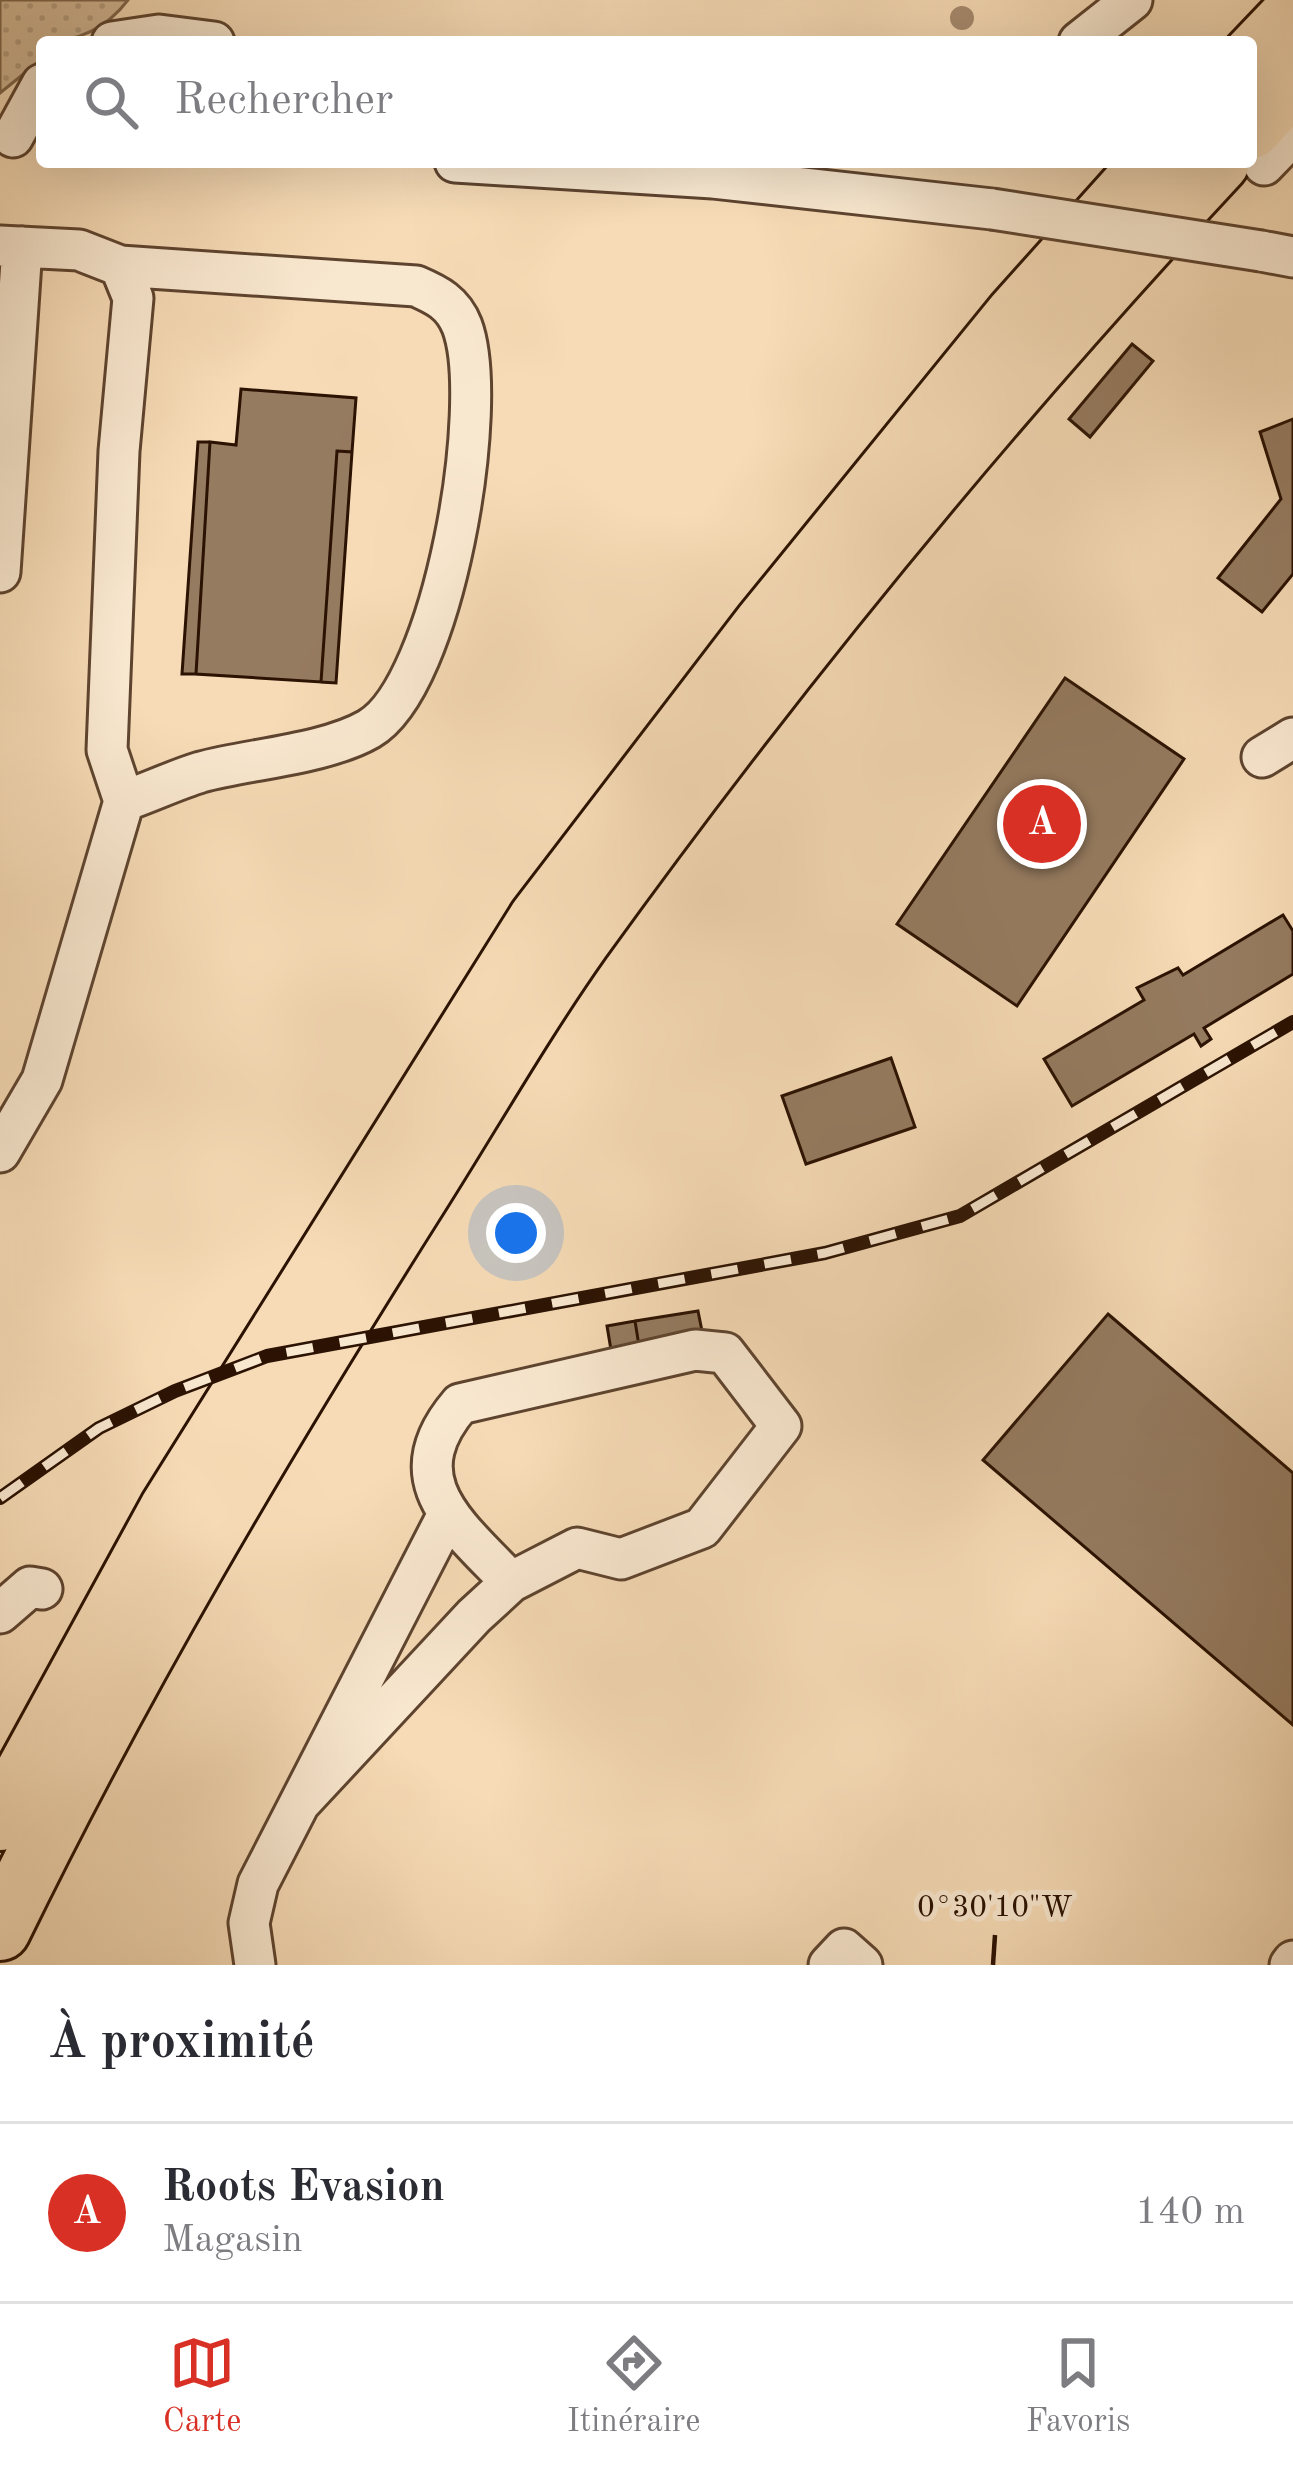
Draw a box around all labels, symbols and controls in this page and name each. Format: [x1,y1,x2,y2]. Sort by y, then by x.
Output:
search box [36,36,1257,168]
icon: search [78,69,144,135]
text: Rechercher [174,79,393,124]
pin: A [1003,779,1081,869]
your location [486,1203,546,1263]
text: 0°30'10"W [917,1893,1073,1923]
text: À proximité [48,2018,315,2069]
text: Roots Evasion [162,2166,445,2211]
text: A [72,2193,102,2232]
text: 140 m [1135,2193,1245,2232]
text: Magasin [162,2221,303,2260]
tab: Carte [163,2330,241,2443]
tab: Itinéraire [567,2330,701,2443]
tab: Favoris [1026,2330,1130,2443]

